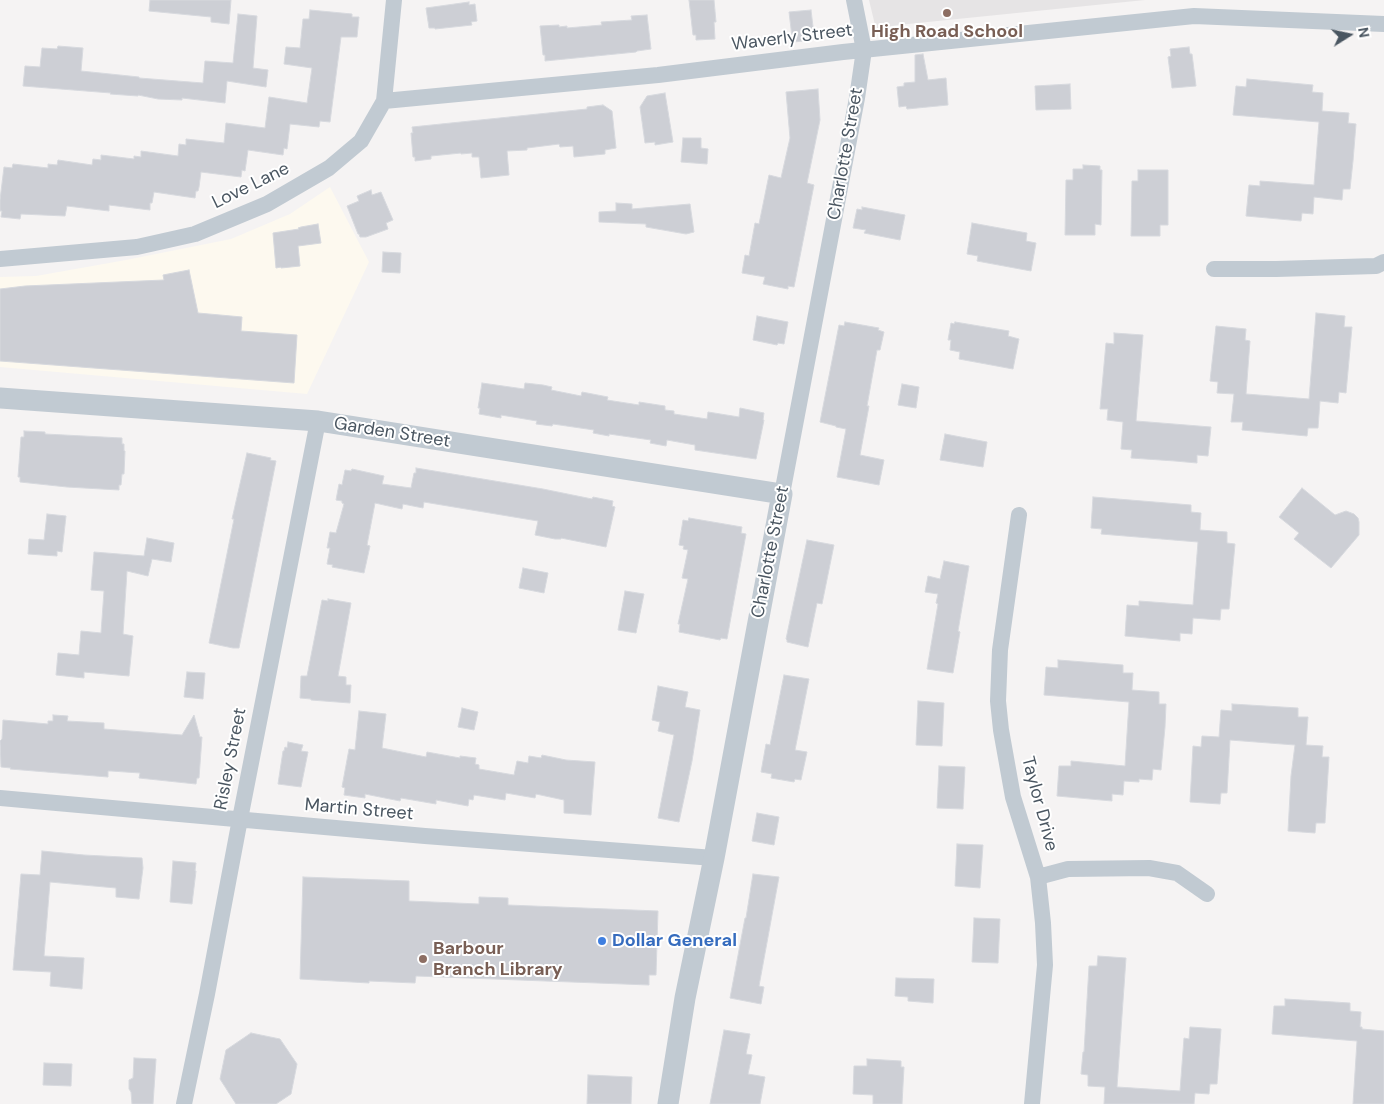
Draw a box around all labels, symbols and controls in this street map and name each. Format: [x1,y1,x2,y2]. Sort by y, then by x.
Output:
marker: High Road School [941,7,953,19]
north arrow [1324,10,1374,60]
street label: Waverly Street [730,20,854,56]
place label: High Road School [871,21,1023,43]
text: N [1354,26,1374,39]
street label: Charlotte Street [824,86,868,222]
street label: Love Lane [209,158,293,214]
street label: Garden Street [332,413,452,453]
street label: Charlotte Street [748,484,794,620]
street label: Risley Street [211,706,251,812]
street label: Taylor Drive [1016,754,1062,854]
street label: Martin Street [304,794,414,826]
place label: Dollar General [612,930,737,952]
marker: Dollar General [596,935,608,947]
place label: Barbour Branch Library [433,938,563,981]
marker: Barbour Branch Library [417,953,429,965]

